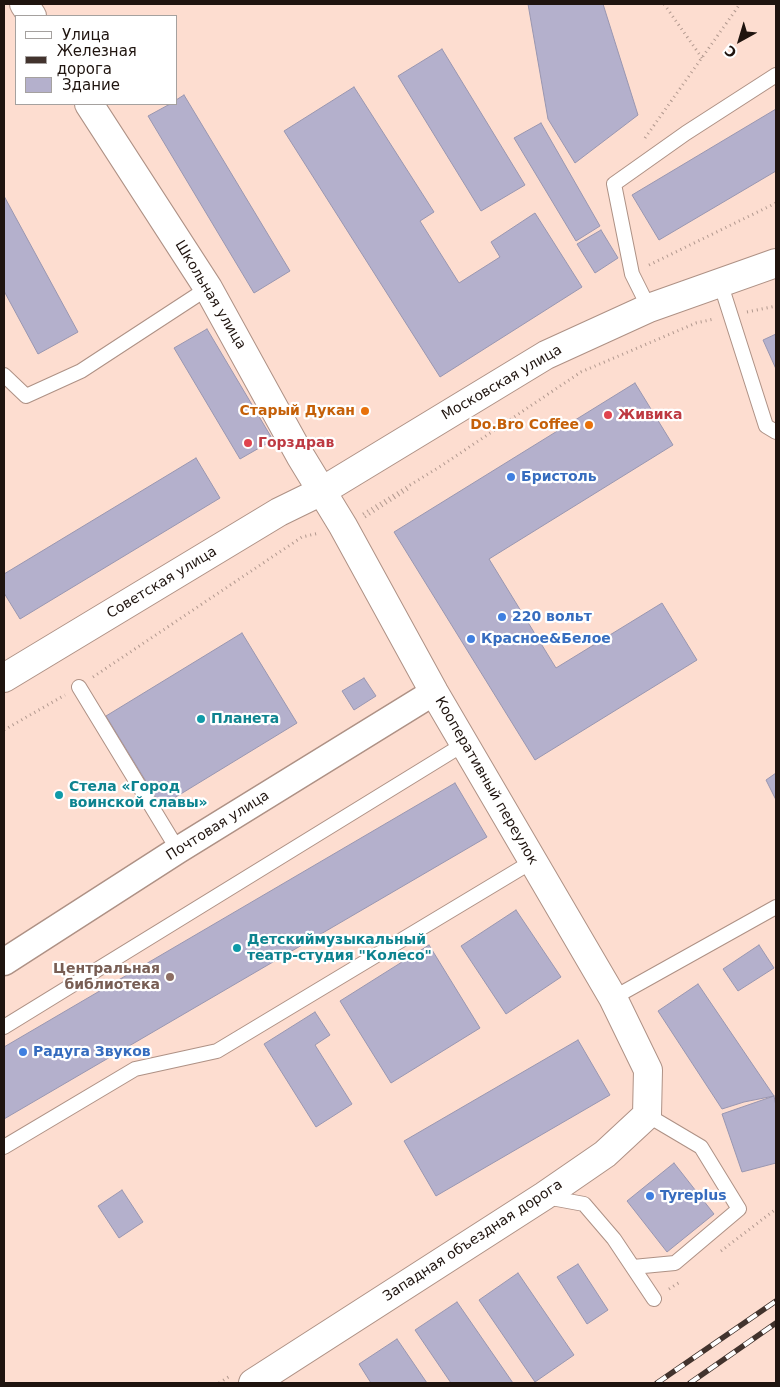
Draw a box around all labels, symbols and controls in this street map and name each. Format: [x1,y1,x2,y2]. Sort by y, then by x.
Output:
legend [15,15,178,105]
north arrow [715,15,765,65]
text: Улица [62,26,110,44]
text: Железная дорога [57,42,137,78]
text: С [722,42,740,61]
text: Здание [62,76,120,94]
street label: Школьная улица [171,237,249,353]
street label: Московская улица [439,342,565,424]
place label: Старый Дукан [240,403,355,419]
marker: Старый Дукан [359,405,371,417]
place label: Живика [618,407,683,423]
marker: Живика [602,409,614,421]
place label: Do.Bro Coffee [470,417,579,433]
marker: Do.Bro Coffee [583,419,595,431]
place label: Горздрав [258,435,334,451]
marker: Горздрав [242,437,254,449]
place label: Бристоль [521,469,597,485]
marker: Бристоль [505,471,517,483]
street label: Советская улица [104,544,220,622]
place label: 220 вольт [512,609,592,625]
marker: 220 вольт [496,611,508,623]
place label: Красное&Белое [481,631,611,647]
marker: Красное&Белое [465,633,477,645]
street label: Кооперативный переулок [431,694,541,868]
place label: Планета [211,711,279,727]
marker: Планета [195,713,207,725]
place label: Стела «Город воинской славы» [69,779,208,812]
street label: Почтовая улица [163,788,273,864]
marker: Стела «Город воинской славы» [53,789,65,801]
place label: Детскиймузыкальный театр-студия "Колесо" [247,932,432,964]
marker: Детскиймузыкальный театр-студия "Колесо" [231,942,243,954]
place label: Центральная библиотека [53,961,160,994]
marker: Центральная библиотека [164,971,176,983]
place label: Радуга Звуков [33,1044,151,1060]
marker: Радуга Звуков [17,1046,29,1058]
street label: Западная объездная дорога [380,1177,566,1305]
place label: Tyreplus [660,1188,727,1204]
marker: Tyreplus [644,1190,656,1202]

